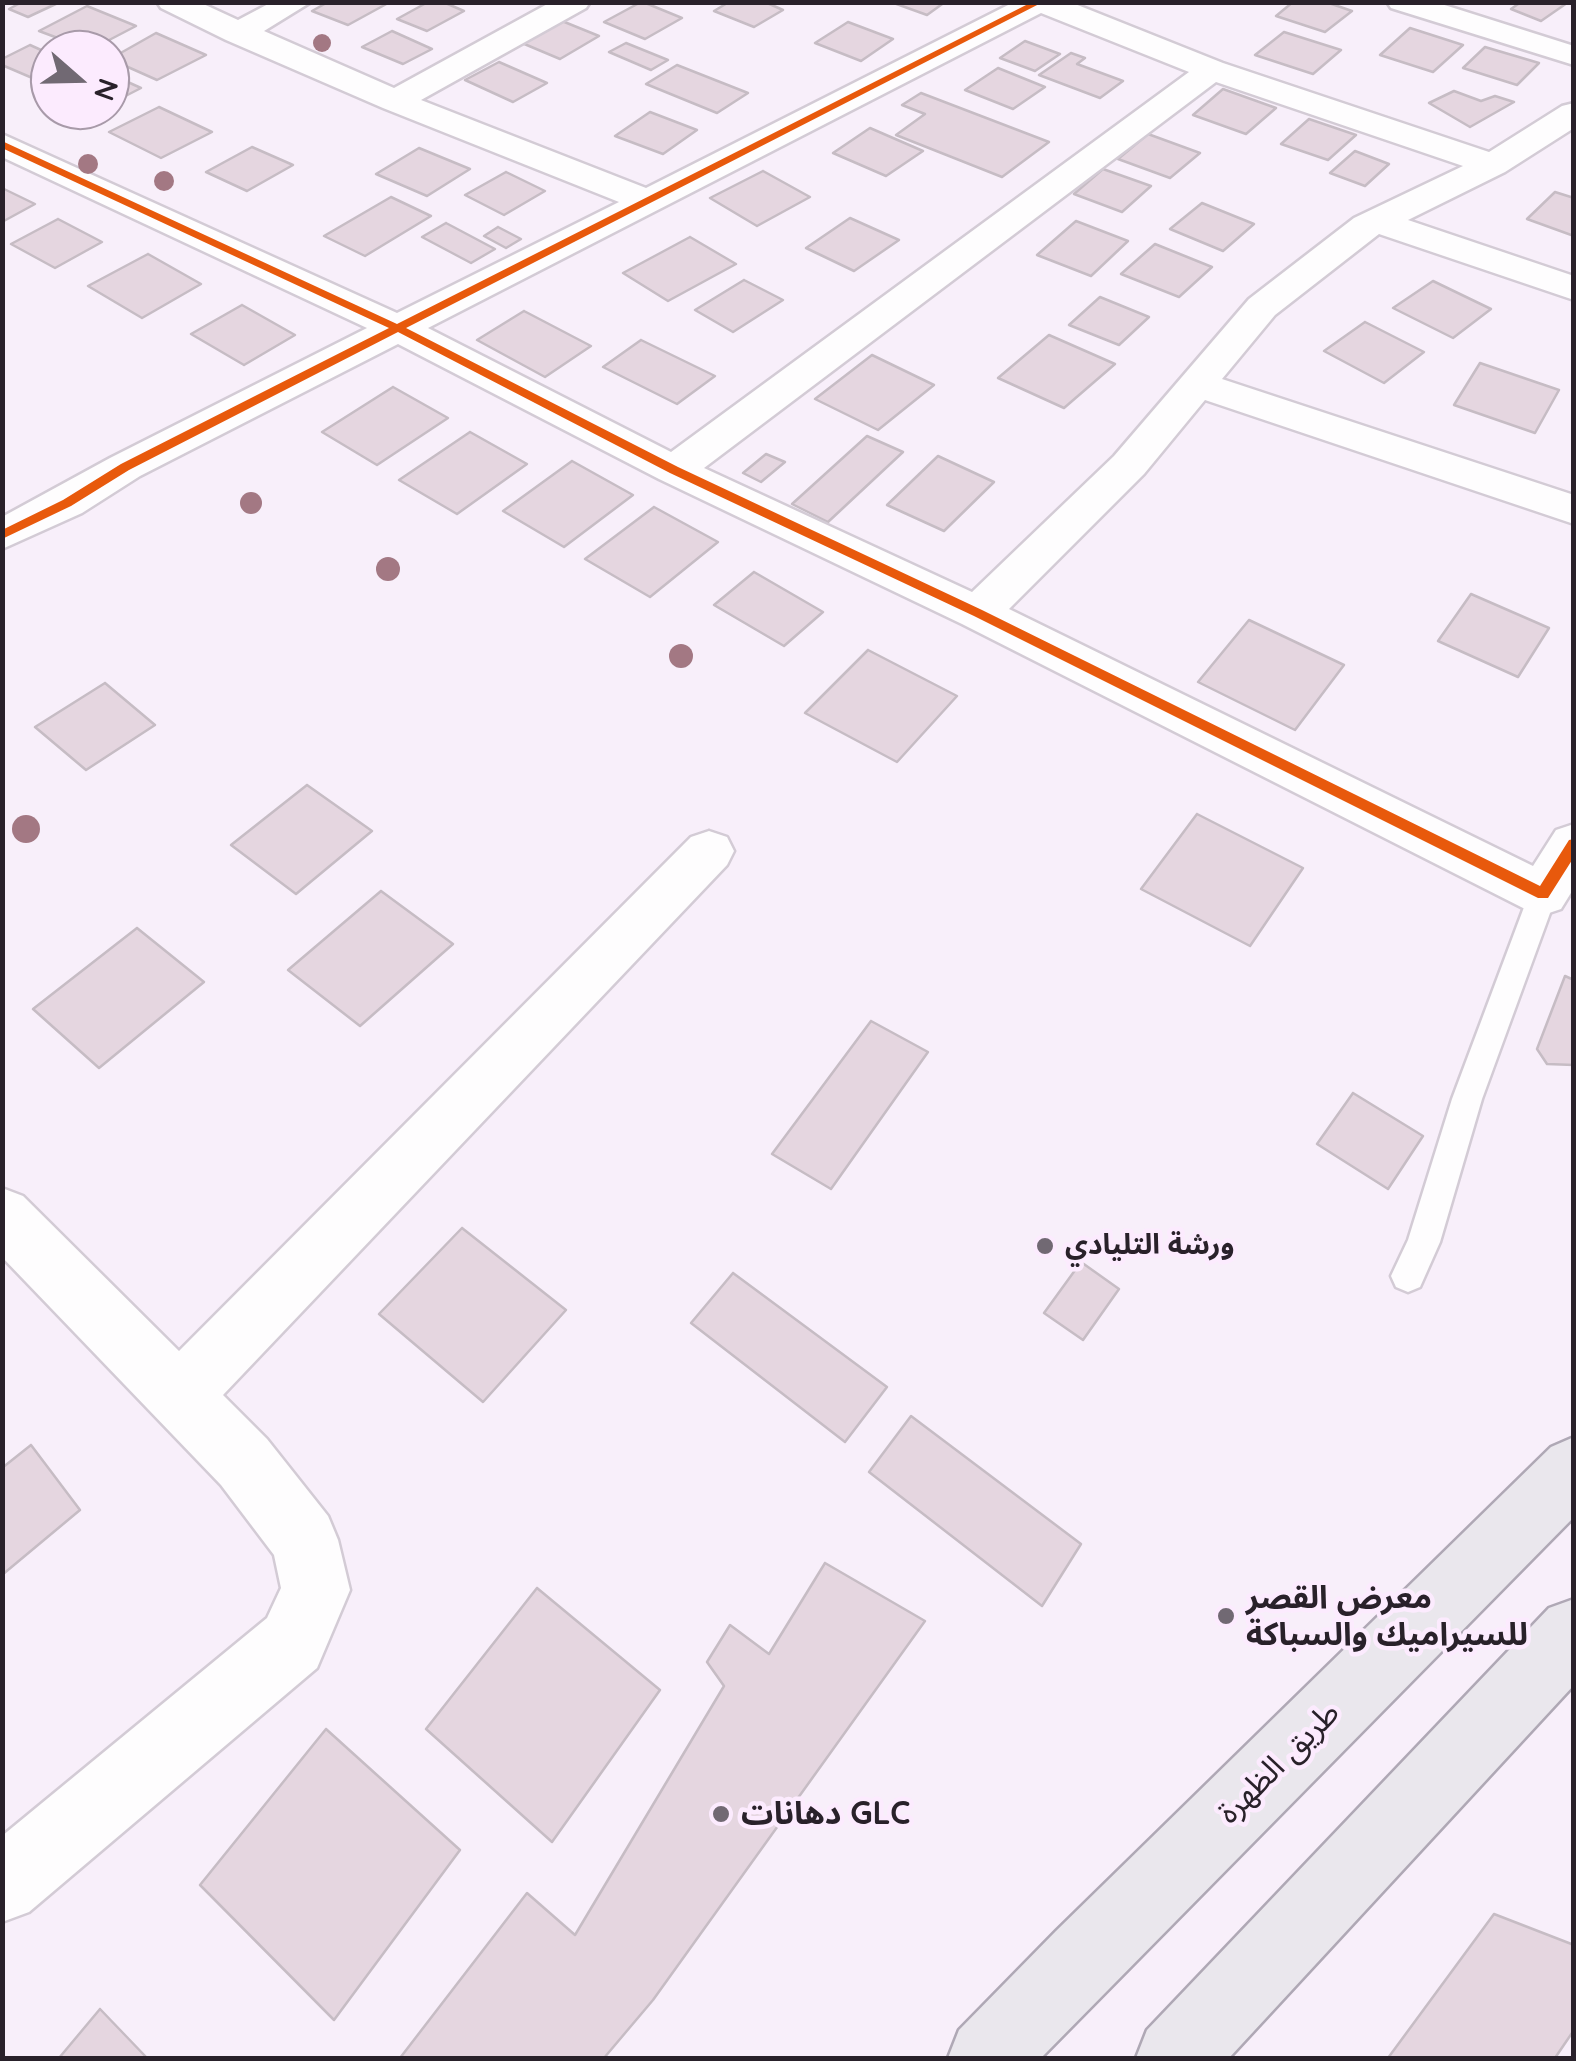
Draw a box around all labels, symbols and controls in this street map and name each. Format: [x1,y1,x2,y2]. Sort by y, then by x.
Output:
north arrow [30,30,130,130]
text: N [87,74,127,105]
place label: ورشة التليادي [1065,1229,1234,1263]
marker: ورشة التليادي [1034,1235,1056,1257]
place label: معرض القصر للسيراميك والسباكة [1246,1579,1528,1654]
marker: معرض القصر للسيراميك والسباكة [1215,1605,1237,1627]
street label: طريق الظهرة [1210,1694,1348,1832]
place label: دهانات GLC [741,1795,910,1833]
marker: دهانات GLC [710,1803,732,1825]

